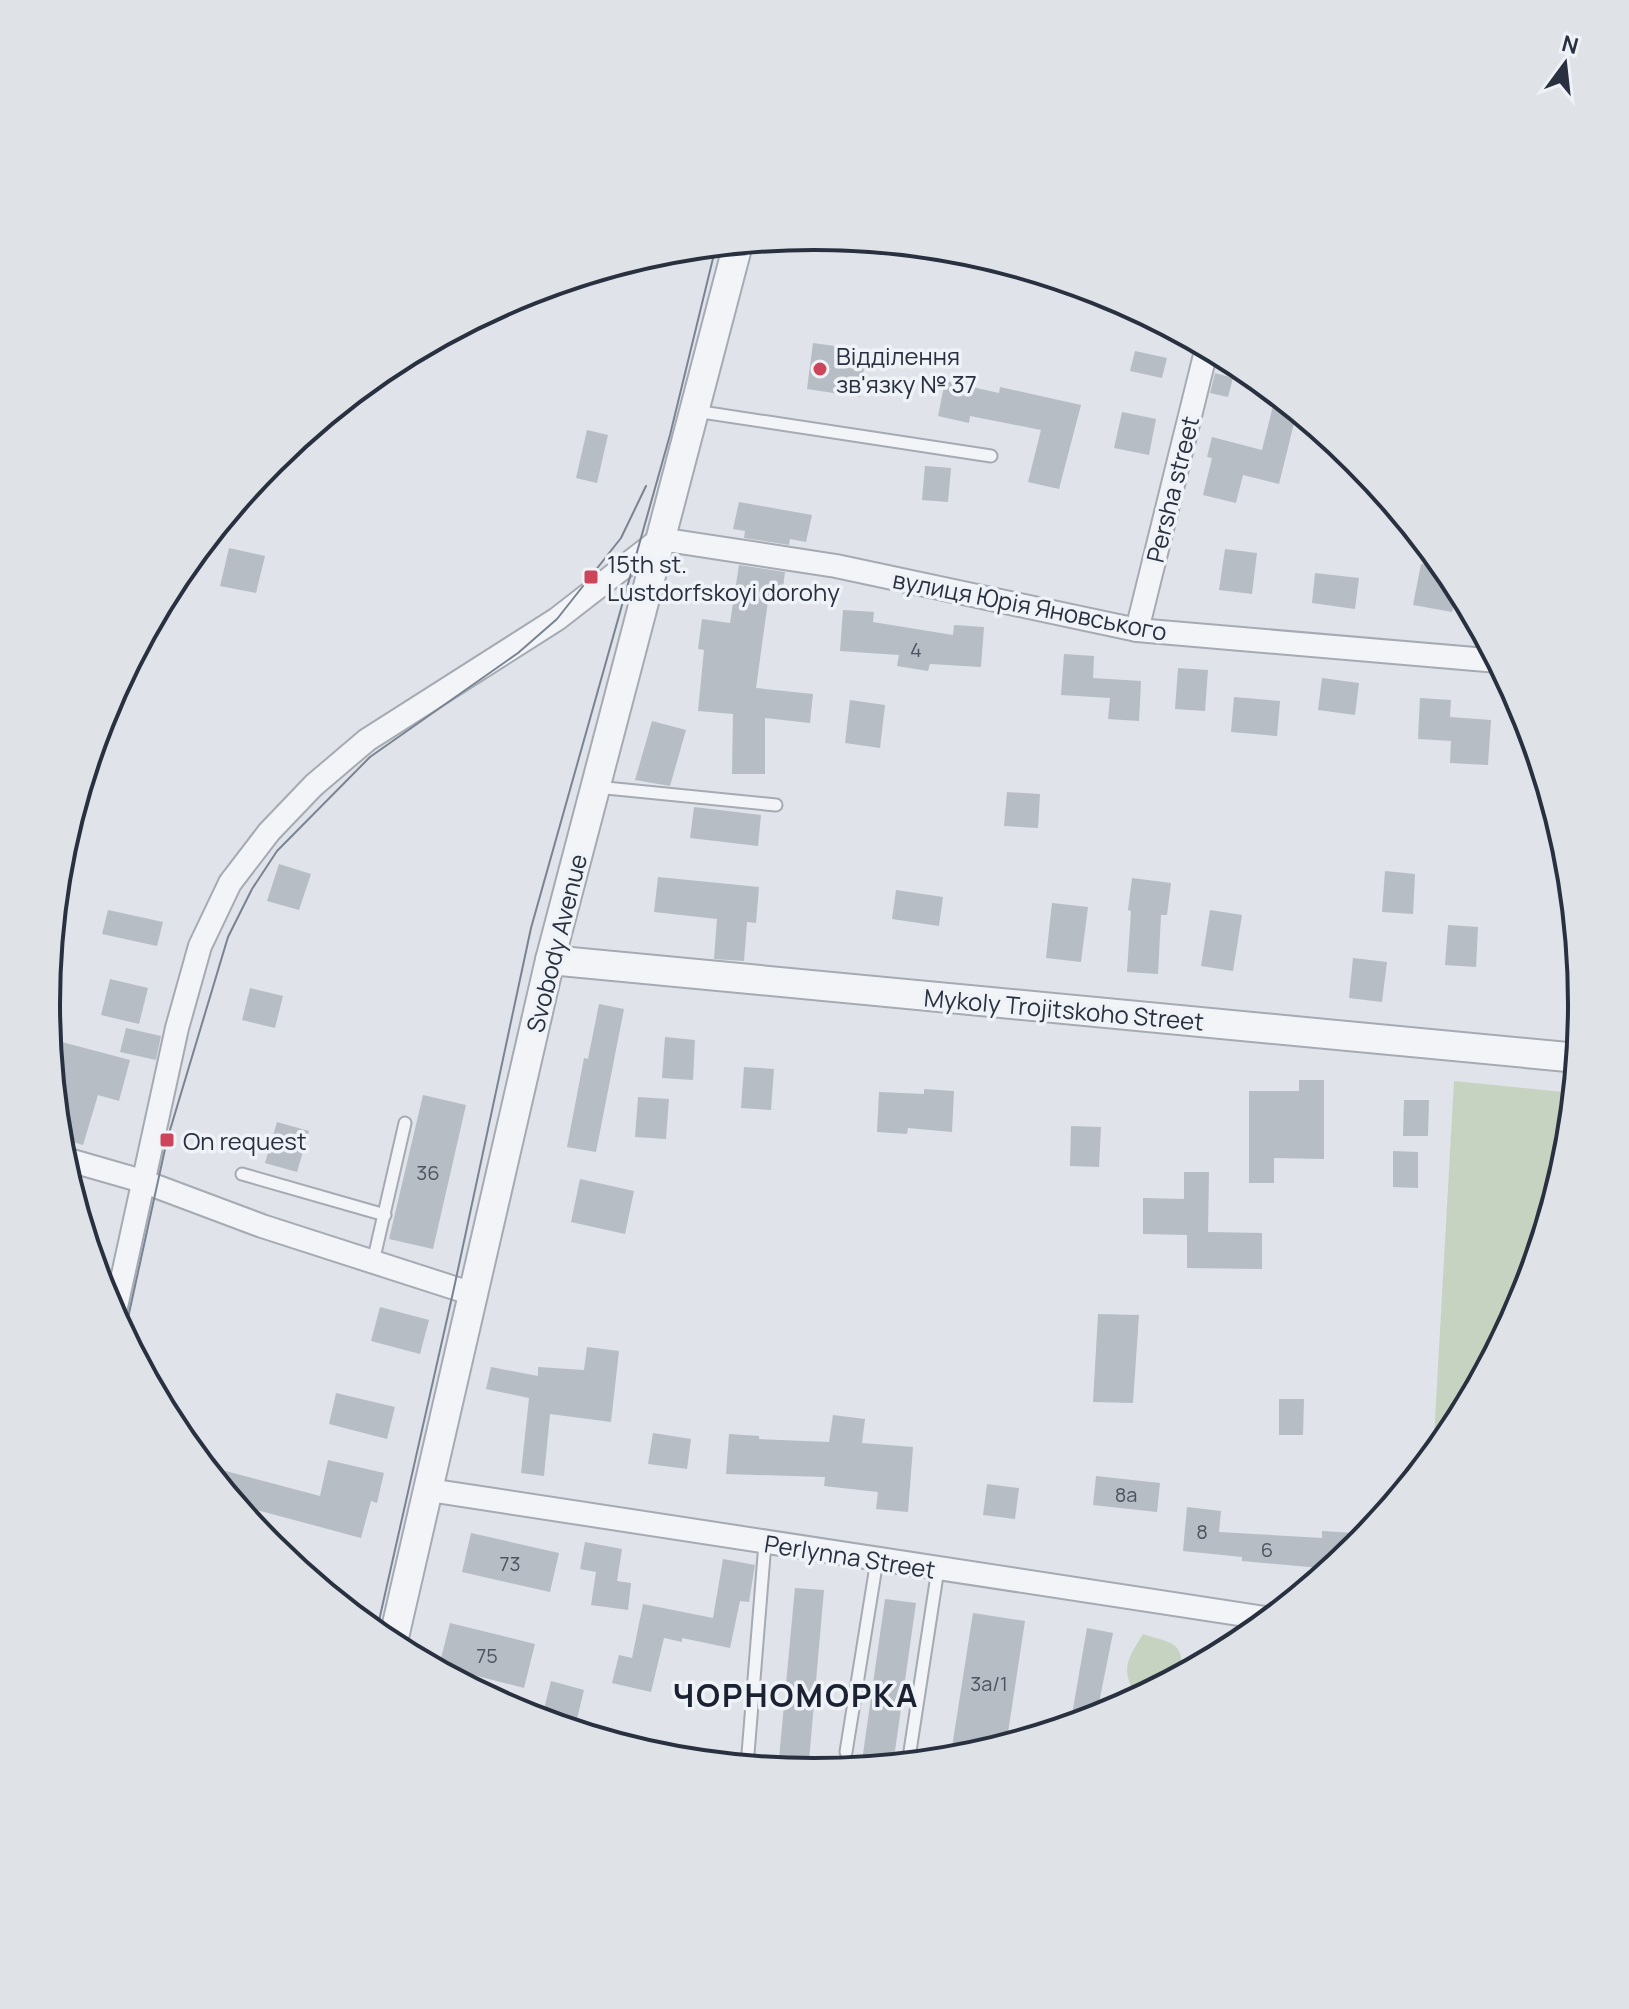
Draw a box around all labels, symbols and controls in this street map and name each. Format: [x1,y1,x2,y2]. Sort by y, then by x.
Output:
north arrow [1525,24,1605,104]
text: N [1559,28,1582,61]
place label: Відділення зв'язку № 37 [836,339,977,400]
marker: Відділення зв'язку № 37 [811,360,829,378]
street label: Persha street [1138,412,1206,566]
place label: 15th st. Lustdorfskoyi dorohy [607,547,840,608]
street label: вулиця Юрія Яновського [890,562,1170,648]
marker: 15th st. Lustdorfskoyi dorohy [582,568,600,586]
house number: 4 [910,636,922,663]
street label: Svobody Avenue [518,850,594,1036]
street label: Mykoly Trojitskoho Street [923,980,1205,1038]
place label: On request [183,1124,307,1157]
marker: On request [158,1131,176,1149]
house number: 36 [416,1159,440,1186]
house number: 8а [1115,1481,1137,1508]
house number: 8 [1196,1518,1208,1545]
street label: Perlynna Street [762,1526,938,1586]
house number: 6 [1261,1536,1273,1563]
house number: 73 [499,1550,521,1577]
house number: 75 [476,1642,498,1669]
house number: 3а/1 [970,1670,1008,1697]
district label: ЧОРНОМОРКА [672,1673,920,1717]

